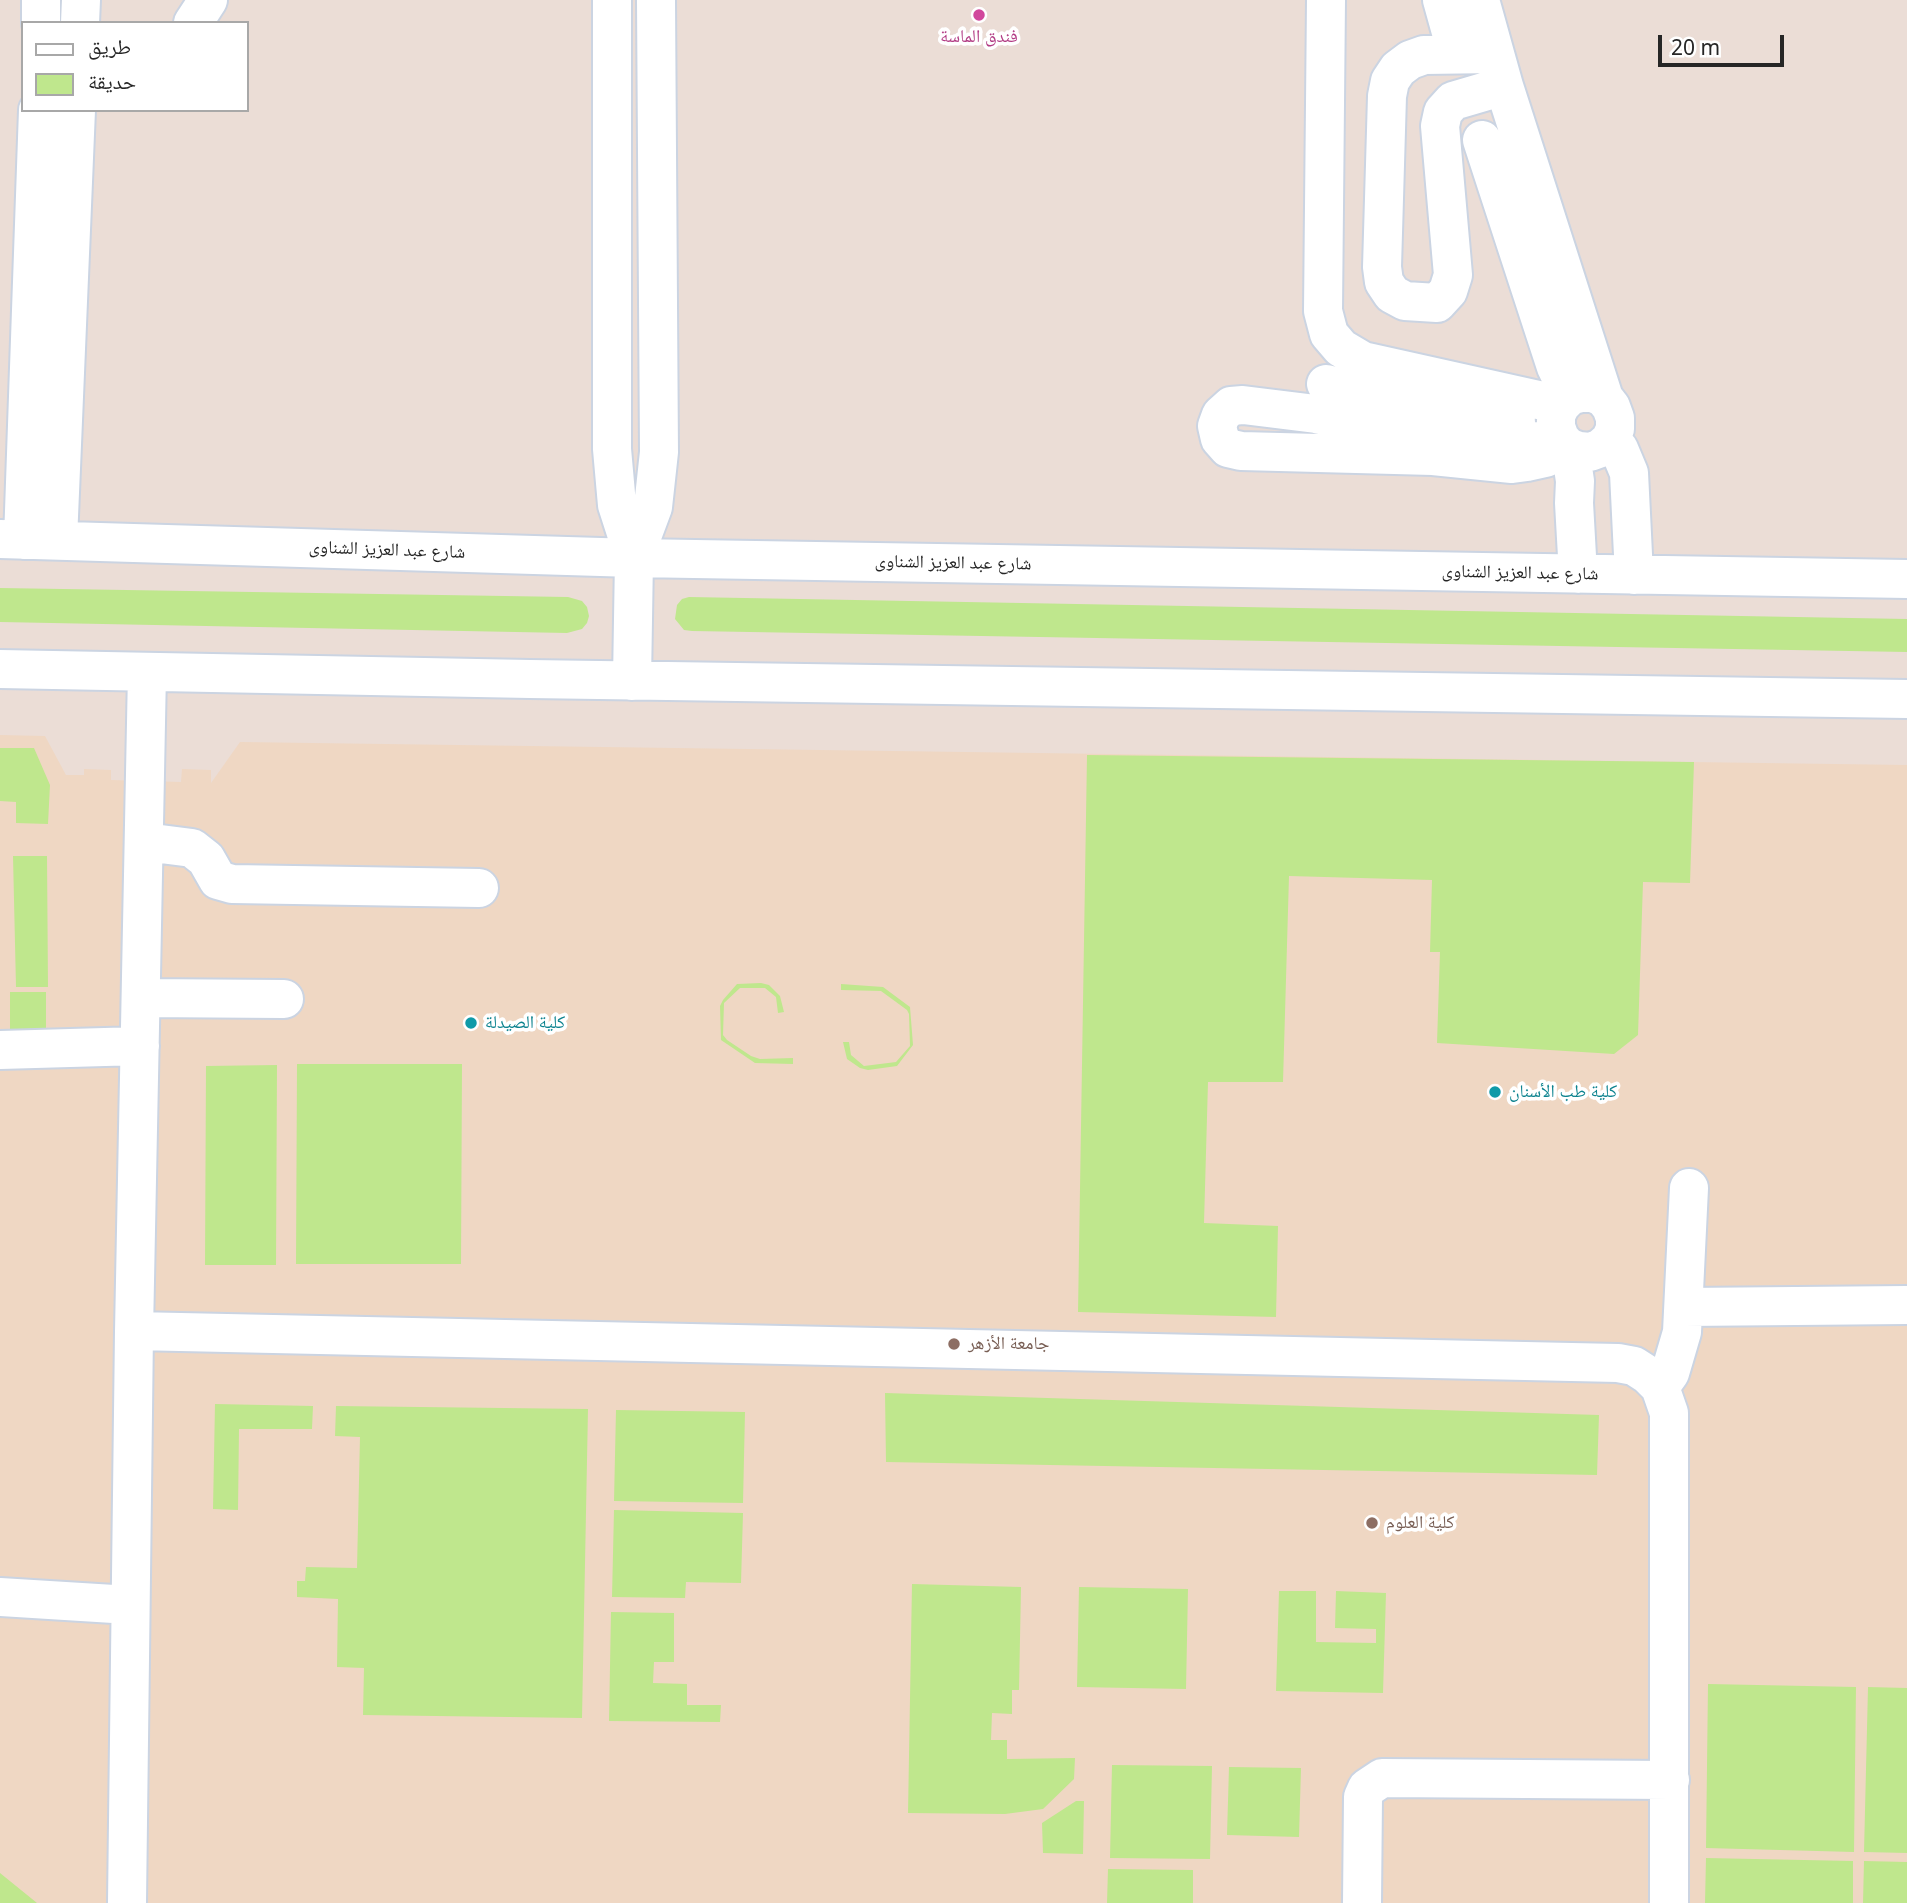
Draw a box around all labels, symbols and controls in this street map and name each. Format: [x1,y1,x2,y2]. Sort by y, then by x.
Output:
marker: فندق الماسة [971,7,987,23]
legend [21,21,248,112]
scale bar [1662,21,1788,65]
place label: فندق الماسة [940,26,1018,48]
text: طريق [88,32,131,60]
text: 20 m [1671,33,1720,61]
text: حديقة [88,67,136,95]
street label: شارع عبد العزيز الشناوى [308,536,466,564]
street label: شارع عبد العزيز الشناوى [874,551,1032,575]
street label: شارع عبد العزيز الشناوى [1441,561,1599,585]
place label: كلية الصيدلة [485,1012,565,1034]
marker: كلية الصيدلة [463,1015,479,1031]
place label: كلية طب الأسنان [1509,1081,1617,1103]
marker: كلية طب الأسنان [1487,1084,1503,1100]
place label: جامعة الأزهر [968,1333,1049,1355]
marker: جامعة الأزهر [946,1336,962,1352]
place label: كلية العلوم [1386,1512,1454,1534]
marker: كلية العلوم [1364,1515,1380,1531]

